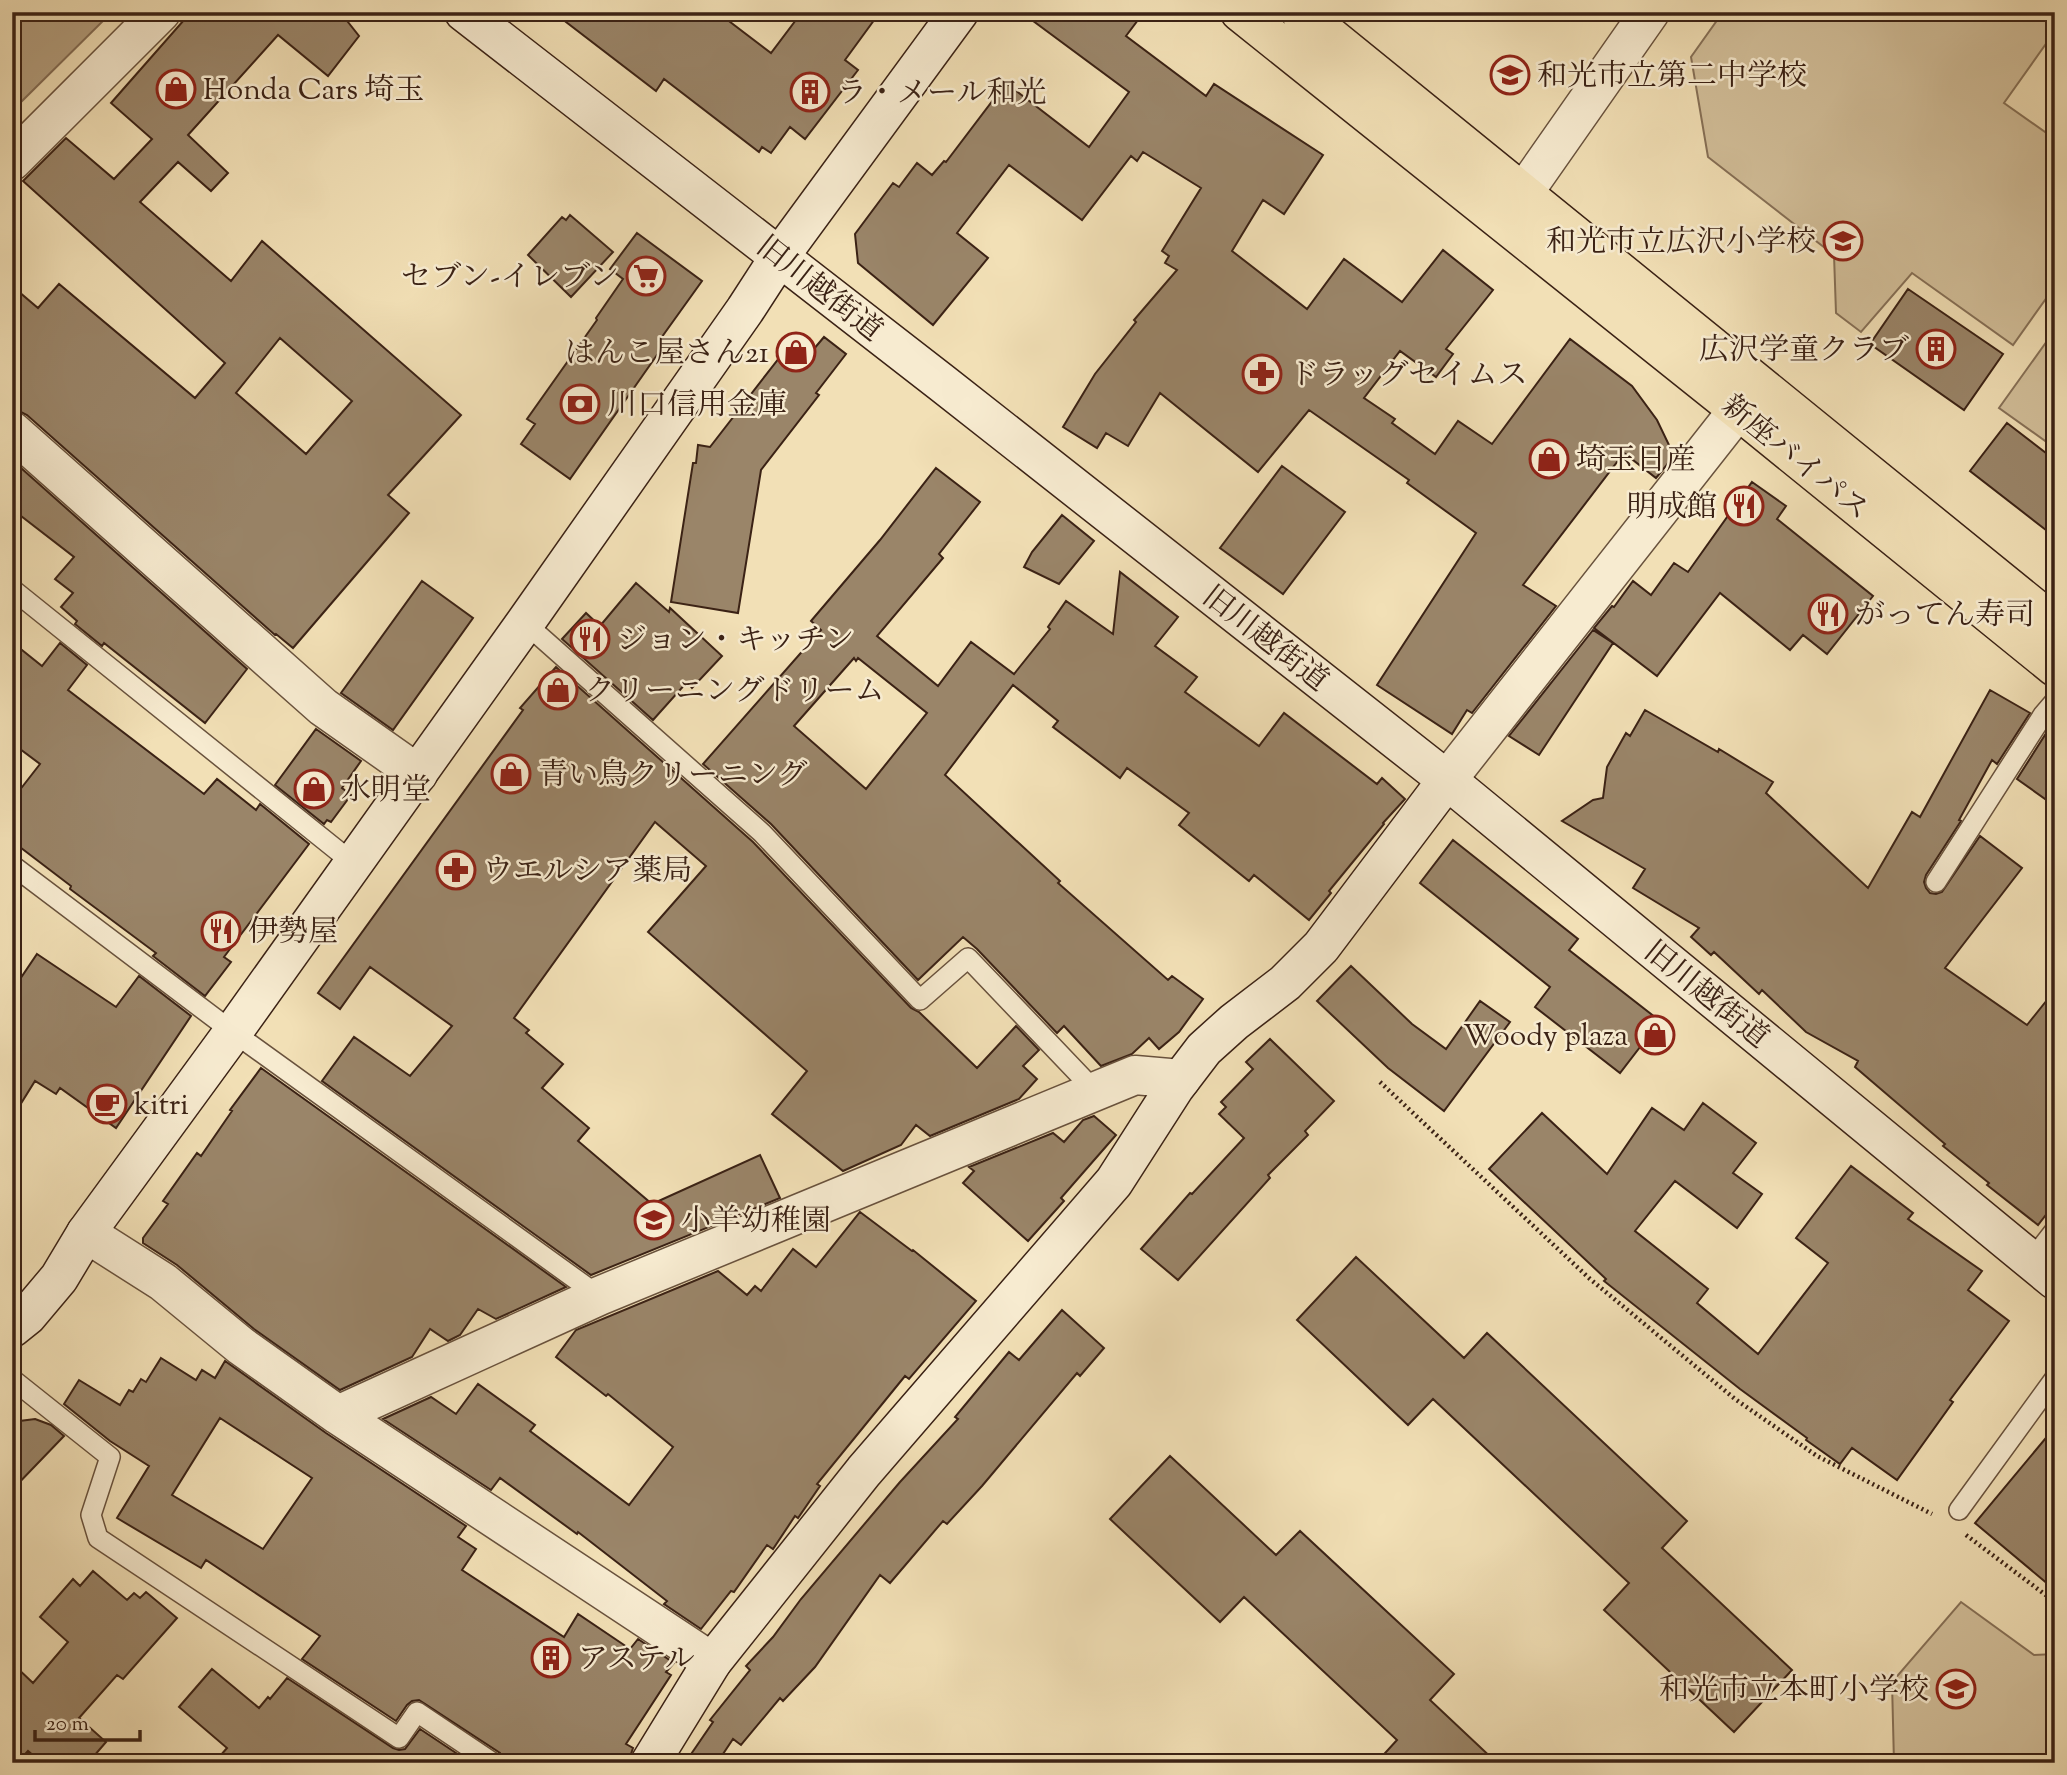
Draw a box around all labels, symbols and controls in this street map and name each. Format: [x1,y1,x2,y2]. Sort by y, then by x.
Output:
school or university icon: 和光市立第二中学校 [1489,54,1531,96]
place label: 和光市立第二中学校 [1537,56,1807,99]
shop icon: Honda Cars 埼玉 [155,68,197,110]
place label: Honda Cars 埼玉 [203,70,424,113]
building icon: ラ・メール和光 [789,71,831,113]
place label: ラ・メール和光 [837,73,1046,116]
school or university icon: 和光市立広沢小学校 [1822,220,1864,262]
place label: 和光市立広沢小学校 [1546,222,1816,265]
street label: 旧川越街道 [746,227,891,353]
supermarket icon: セブン-イレブン [625,255,667,297]
place label: セブン-イレブン [401,257,619,300]
building icon: 広沢学童クラブ [1915,328,1957,370]
place label: 広沢学童クラブ [1699,330,1909,373]
shop icon: はんこ屋さん21 [775,331,817,373]
place label: はんこ屋さん21 [565,333,769,376]
pharmacy icon: ドラッグセイムス [1241,353,1283,395]
place label: ドラッグセイムス [1289,355,1528,398]
bank icon: 川口信用金庫 [559,383,601,425]
place label: 川口信用金庫 [607,385,787,428]
street label: 新座バイパス [1711,386,1878,532]
shop icon: 埼玉日産 [1528,438,1570,480]
place label: 埼玉日産 [1576,440,1696,483]
restaurant icon: 明成館 [1723,485,1765,527]
place label: 明成館 [1627,487,1717,530]
street label: 旧川越街道 [1192,577,1337,703]
restaurant icon: がってん寿司 [1807,593,1849,635]
place label: がってん寿司 [1855,595,2035,638]
restaurant icon: ジョン・キッチン [569,618,611,660]
place label: ジョン・キッチン [617,620,854,663]
shop icon: クリーニングドリーム [537,669,579,711]
place label: クリーニングドリーム [585,671,884,714]
shop icon: 青い鳥クリーニング [490,753,532,795]
place label: 青い鳥クリーニング [538,755,807,798]
shop icon: 水明堂 [293,768,335,810]
place label: 水明堂 [341,770,431,813]
pharmacy icon: ウエルシア薬局 [435,849,477,891]
place label: ウエルシア薬局 [483,851,692,894]
restaurant icon: 伊勢屋 [200,910,242,952]
place label: 伊勢屋 [248,912,338,955]
street label: 旧川越街道 [1634,932,1777,1060]
shop icon: Woody plaza [1634,1014,1676,1056]
place label: Woody plaza [1463,1016,1628,1059]
cafe icon: kitri [86,1083,128,1125]
place label: kitri [134,1085,189,1128]
school or university icon: 小羊幼稚園 [633,1199,675,1241]
place label: 小羊幼稚園 [681,1201,831,1244]
building icon: アステル [530,1637,572,1679]
place label: アステル [578,1639,695,1682]
school or university icon: 和光市立本町小学校 [1935,1668,1977,1710]
place label: 和光市立本町小学校 [1659,1670,1929,1713]
scale bar [35,1698,140,1742]
text: 20 m [46,1710,89,1740]

